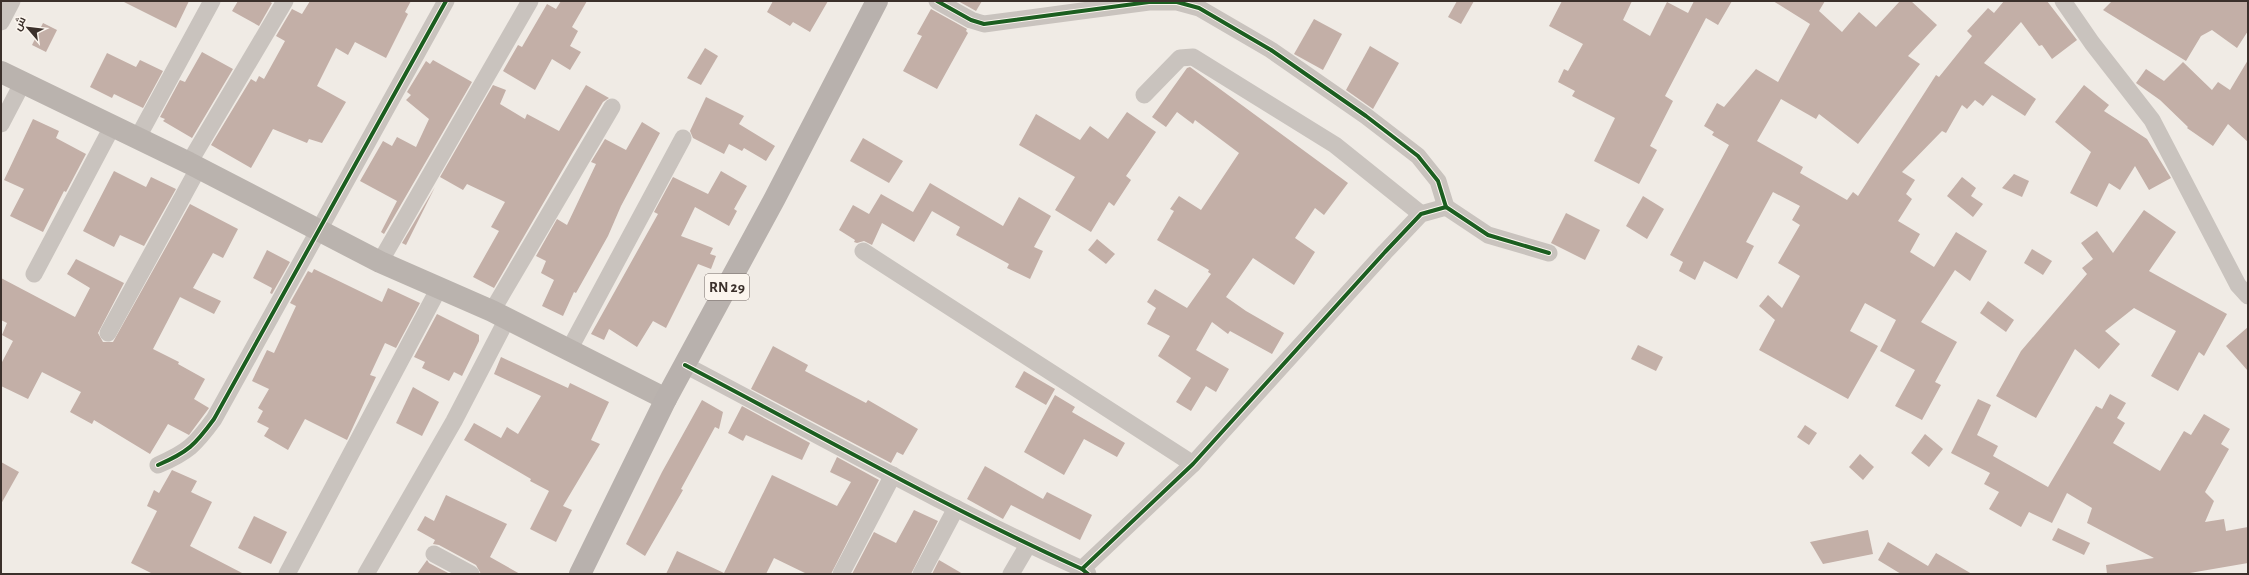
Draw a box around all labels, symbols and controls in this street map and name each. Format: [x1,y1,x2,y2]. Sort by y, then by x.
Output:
north arrow [8,8,48,48]
text: ش [11,15,29,33]
road number: RN 29 [705,274,749,300]

